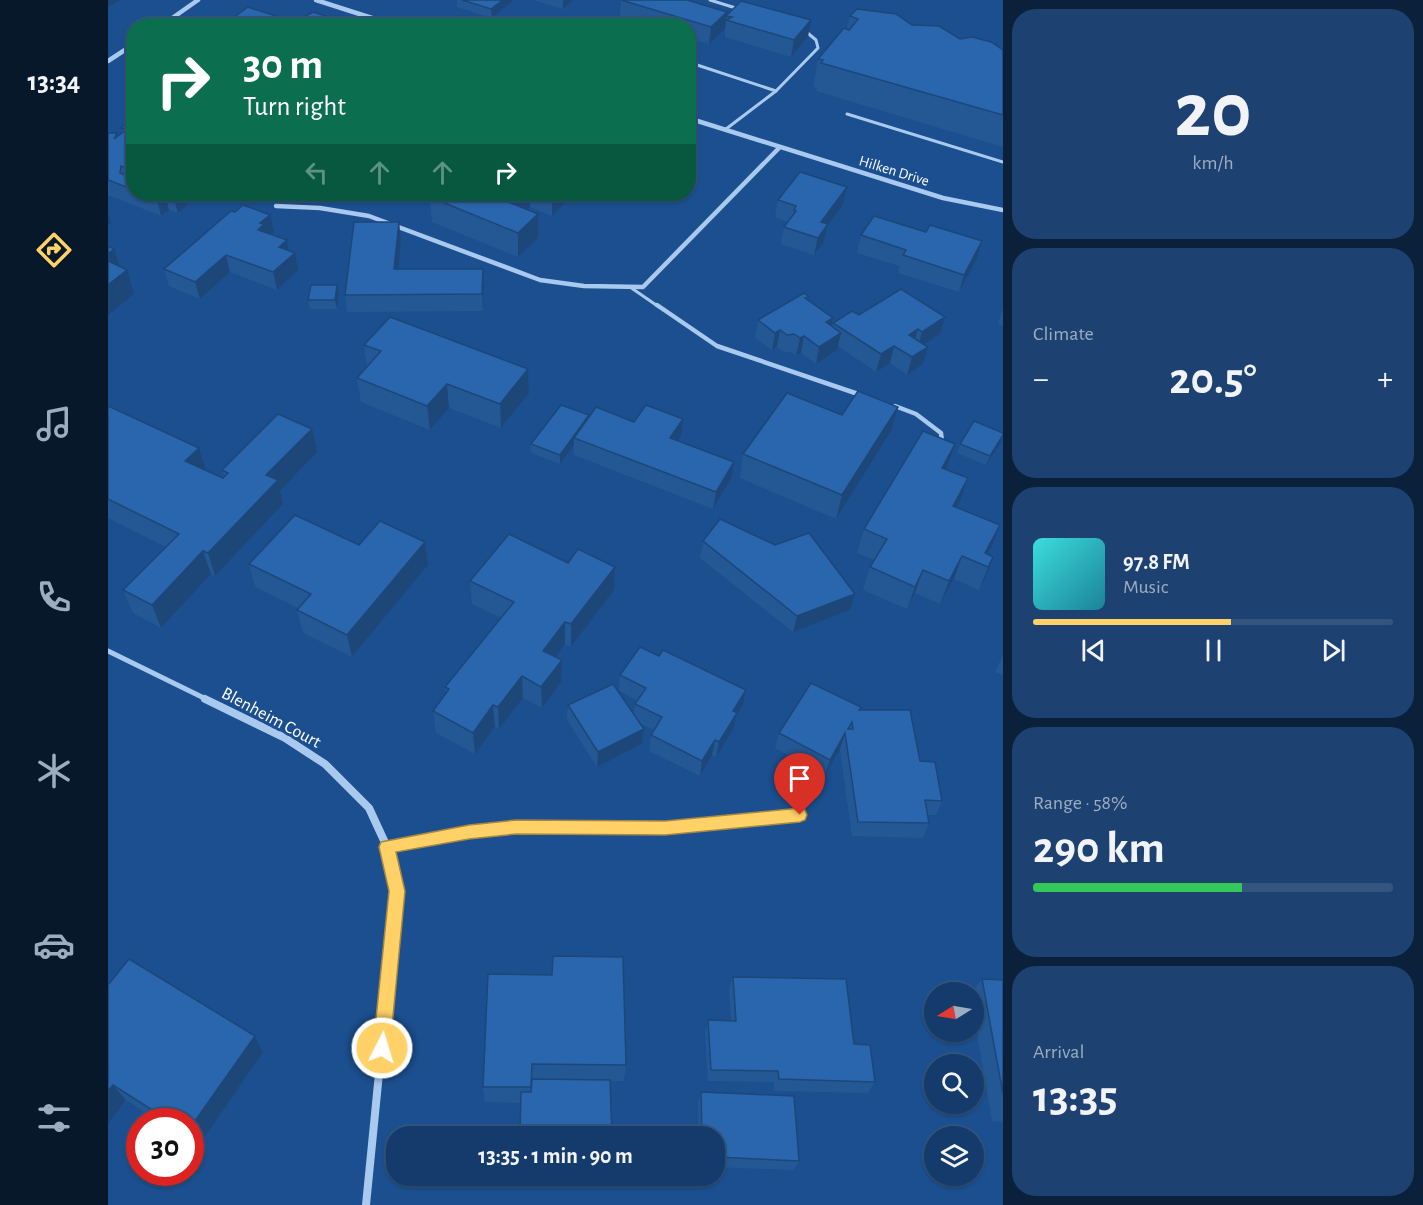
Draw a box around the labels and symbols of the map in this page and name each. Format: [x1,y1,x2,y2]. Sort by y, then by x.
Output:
street label: Hilken Drive [857,153,931,189]
street label: Blenheim Court [218,684,324,752]
pin [774,753,825,815]
north arrow [924,982,984,1042]
position arrow [350,1016,414,1080]
speed limit sign: 30 [126,1108,204,1186]

